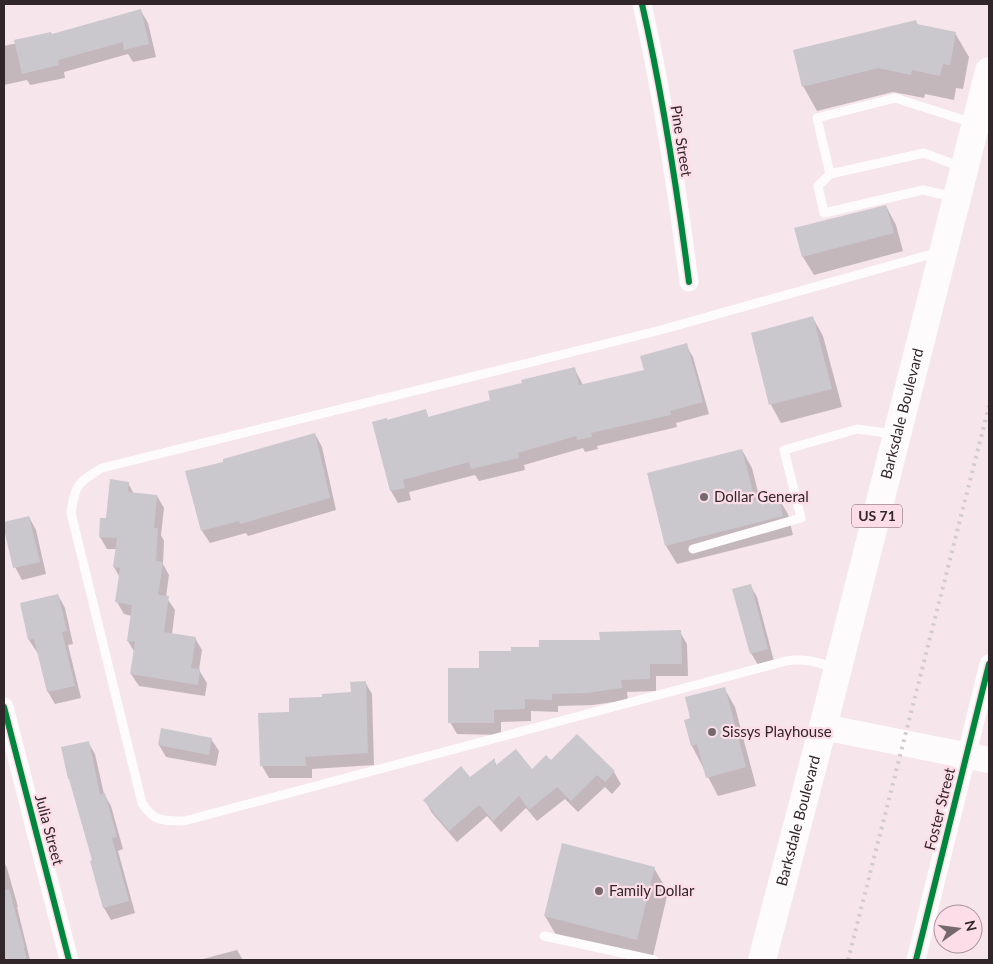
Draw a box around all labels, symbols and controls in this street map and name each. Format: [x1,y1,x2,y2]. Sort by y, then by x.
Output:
street label: Pine Street [667,104,697,179]
street label: Barksdale Boulevard [876,346,926,481]
place label: Dollar General [714,487,809,505]
marker: Dollar General [698,491,710,503]
road number: US 71 [852,504,902,528]
place label: Sissys Playhouse [722,722,832,740]
marker: Sissys Playhouse [706,726,718,738]
street label: Barksdale Boulevard [772,753,823,888]
street label: Foster Street [920,765,958,852]
street label: Julia Street [32,792,68,868]
place label: Family Dollar [609,881,695,899]
marker: Family Dollar [593,885,605,897]
north arrow [933,904,983,954]
text: N [962,918,981,933]

